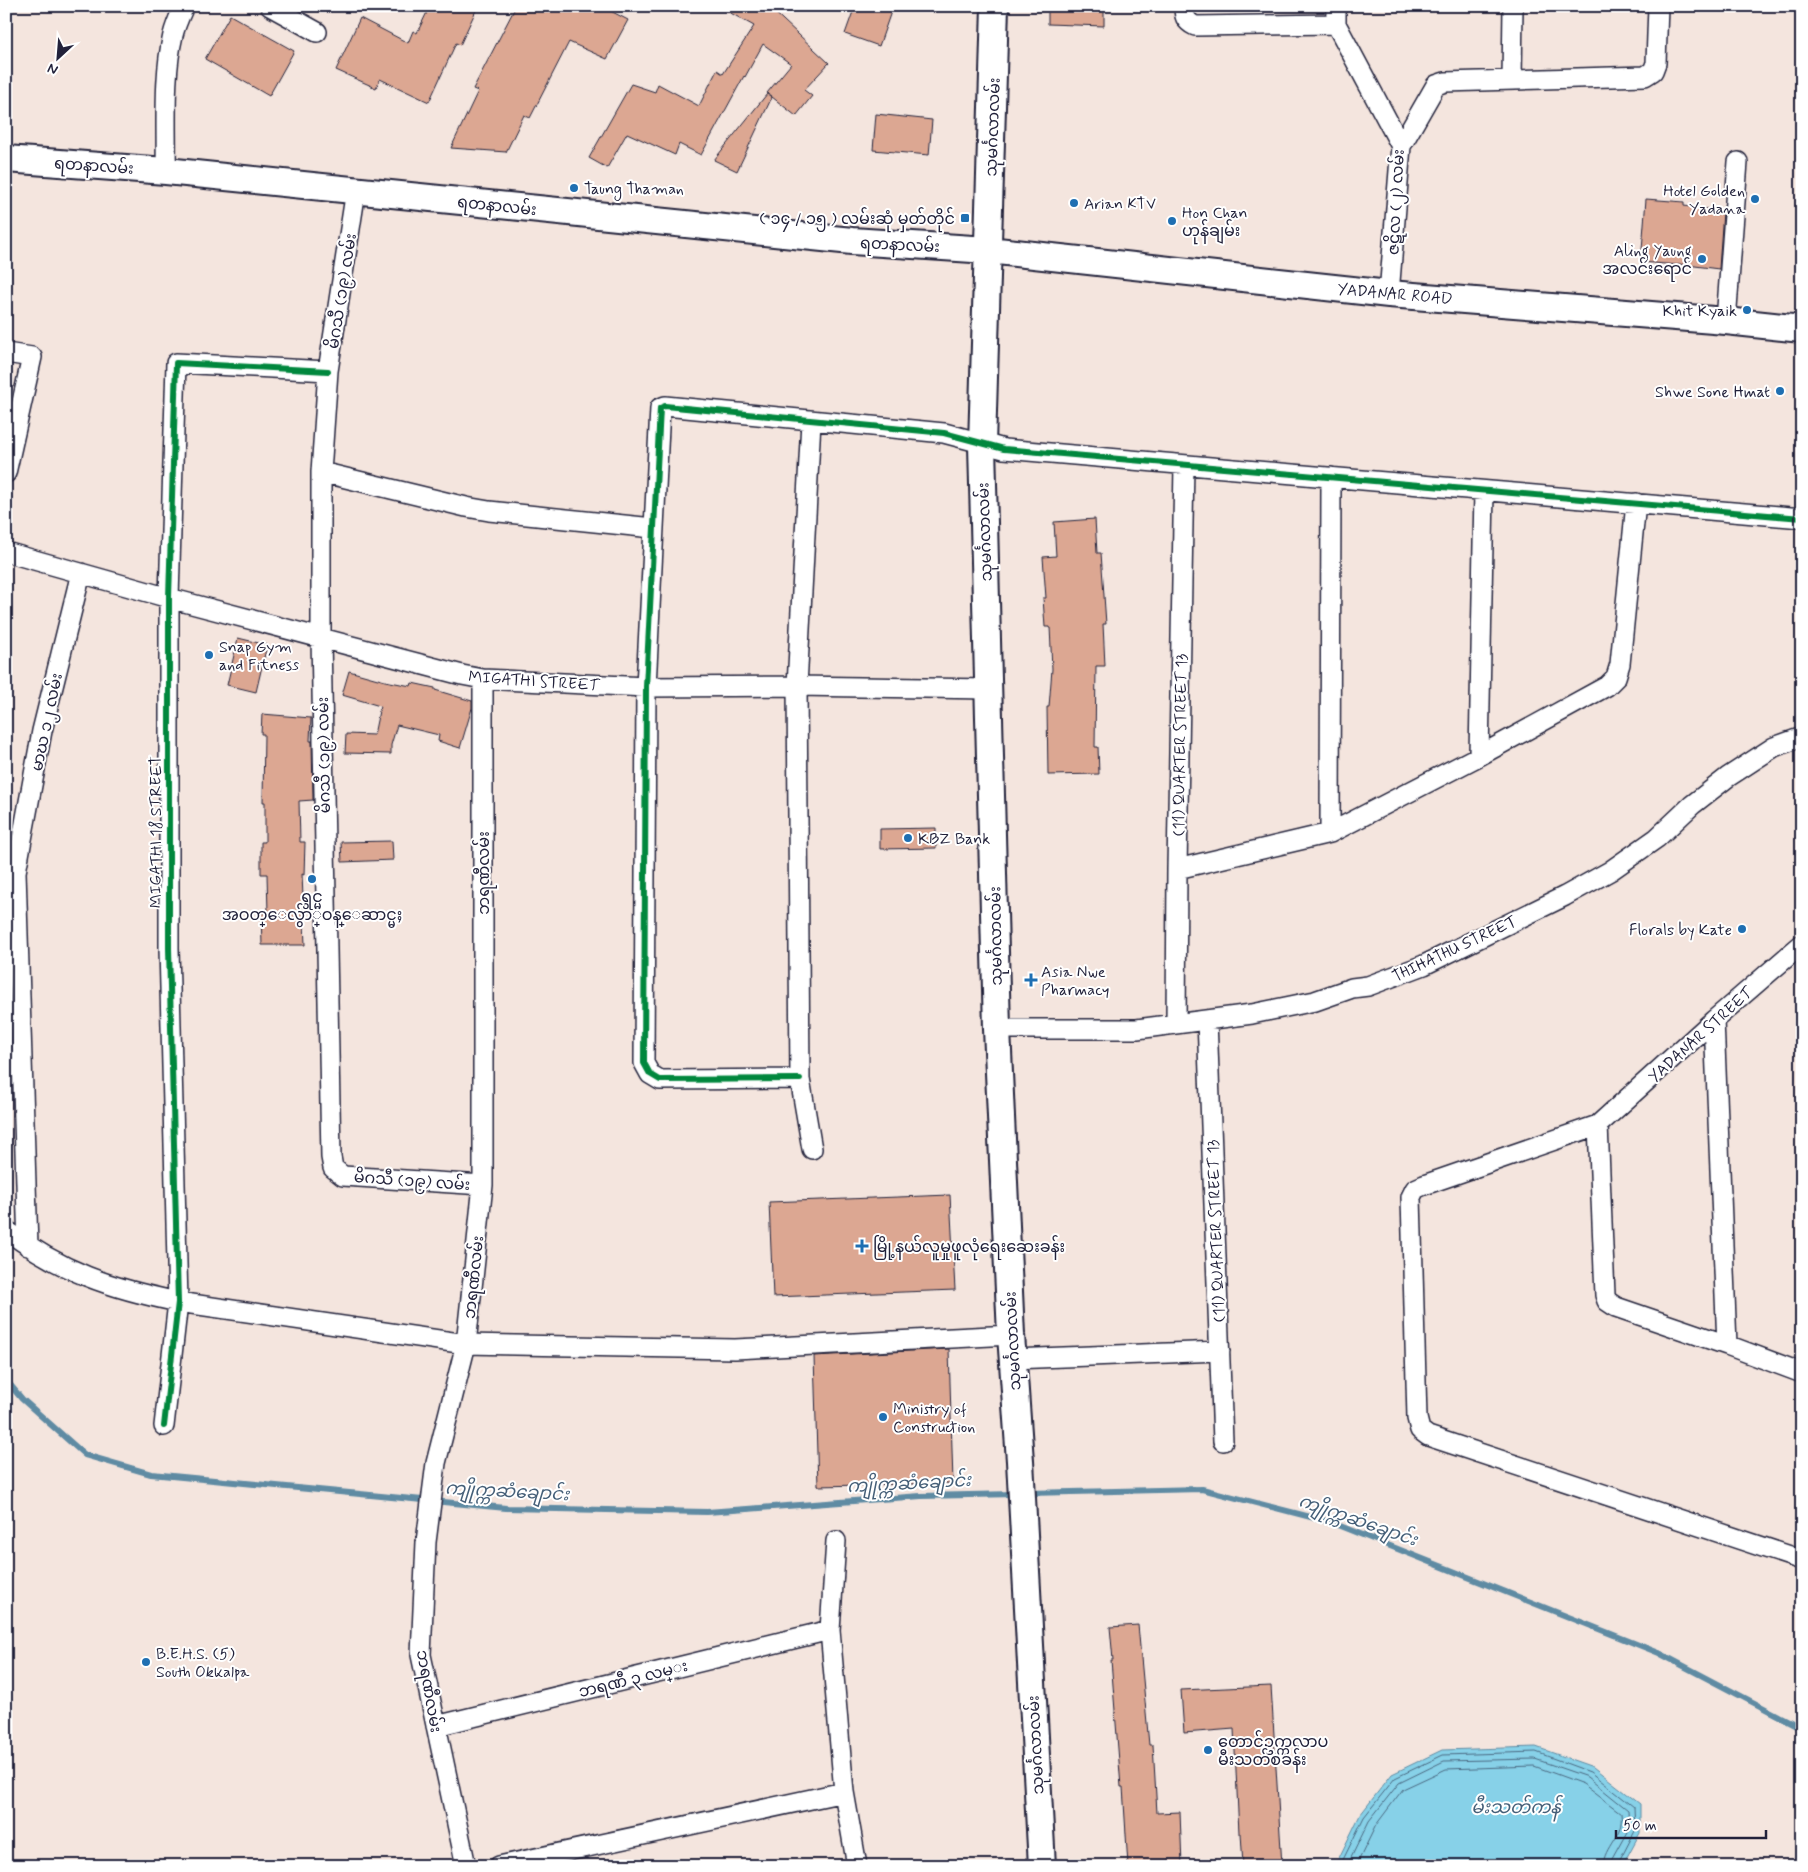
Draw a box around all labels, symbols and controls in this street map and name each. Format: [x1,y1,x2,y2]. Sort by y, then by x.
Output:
north arrow [32,32,82,82]
text: N [45,59,61,79]
street label: သုမင်္ဂလာလမ်း [979,77,1009,177]
street label: ဇဋိလ (၂) လမ်း [1381,149,1412,256]
street label: ရတနာလမ်း [53,151,135,182]
place label: Taung Thaman [584,179,684,201]
place label: Hotel Golden Yadana [1663,181,1745,220]
marker: Taung Thaman [568,182,580,194]
street label: ရတနာလမ်း [456,190,538,223]
marker: Hotel Golden Yadana [1749,193,1761,205]
place label: Arian KTV [1084,194,1156,215]
marker: Arian KTV [1068,197,1080,209]
place label: Hon Chan ဟုန်ချမ်း [1182,203,1248,245]
place label: ( ၁၄ / ၁၅ ) လမ်းဆုံ မှတ်တိုင် [759,207,955,233]
marker: ( ၁၄ / ၁၅ ) လမ်းဆုံ မှတ်တိုင် [959,212,971,224]
marker: Hon Chan ဟုန်ချမ်း [1166,215,1178,227]
street label: ရတနာလမ်း [859,231,940,260]
street label: မိဂသီ (၁၉) လမ်း [321,232,364,351]
place label: Aling Yaung အလင်းရောင် [1602,241,1692,282]
marker: Aling Yaung အလင်းရောင် [1696,253,1708,265]
street label: YADANAR ROAD [1336,279,1453,310]
place label: Khit Kyaik [1663,301,1737,322]
marker: Khit Kyaik [1741,304,1753,316]
place label: Shwe Sone Hmat [1655,382,1770,403]
marker: Shwe Sone Hmat [1774,385,1786,397]
street label: သုမင်္ဂလာလမ်း [971,482,1001,582]
place label: Snap Gym and Fitness [219,637,299,676]
marker: Snap Gym and Fitness [203,649,215,661]
street label: (11) QUARTER STREET 13 [1168,653,1193,837]
street label: MIGATHI STREET [468,666,601,697]
street label: မာဃ ၁၂ လမ်း [25,671,70,774]
street label: မိဂသီ (၁၉) လမ်း [311,696,338,813]
street label: MIGATHI 18 STREET [146,756,167,908]
place label: KBZ Bank [918,829,990,850]
street label: ဘရဏီလမ်း [472,831,497,915]
marker: KBZ Bank [902,832,914,844]
marker: ရွင္မ အဝတ္ေလွ်ာ္ဝန္ေဆာင္မႈ [306,873,318,885]
street label: သုမင်္ဂလာလမ်း [983,886,1011,986]
place label: ရွင္မ အဝတ္ေလွ်ာ္ဝန္ေဆာင္မႈ [222,887,402,928]
street label: THIHATHU STREET [1389,911,1520,987]
place label: Florals by Kate [1629,920,1732,941]
marker: Florals by Kate [1736,923,1748,935]
place label: Asia Nwe Pharmacy [1041,962,1109,1001]
marker: Asia Nwe Pharmacy [1025,974,1037,986]
street label: YADANAR STREET [1644,982,1759,1088]
street label: (11) QUARTER STREET 13 [1203,1139,1230,1323]
street label: မိဂသီ (၁၉) လမ်း [353,1165,471,1198]
street label: ဘရဏီလမ်း [458,1234,491,1320]
place label: မြို့နယ်လူမှုဖူလုံရေးဆေးခန်း [873,1235,1065,1261]
marker: မြို့နယ်လူမှုဖူလုံရေးဆေးခန်း [855,1239,869,1253]
street label: သုမင်္ဂလာလမ်း [998,1291,1030,1391]
place label: Ministry of Construction [893,1399,975,1438]
marker: Ministry of Construction [877,1411,889,1423]
water label: ကျိုက္ကဆံချောင်း [846,1467,974,1501]
water label: ကျိုက္ကဆံချောင်း [444,1475,571,1509]
water label: ကျိုက္ကဆံချောင်း [1294,1488,1423,1555]
place label: B.E.H.S. (5) South Okkalpa [156,1644,250,1683]
street label: ဘရဏီလမ်း [409,1648,448,1735]
street label: ဘရဏီ ၃ လမ္း [576,1655,690,1705]
marker: B.E.H.S. (5) South Okkalpa [140,1656,152,1668]
street label: သုမင်္ဂလာလမ်း [1021,1695,1053,1795]
place label: တောင်ဥက္ကလာပ မီးသတ်စခန်း [1218,1730,1328,1773]
marker: တောင်ဥက္ကလာပ မီးသတ်စခန်း [1202,1744,1214,1756]
water label: မီးသတ်ကန် [1471,1794,1563,1822]
scale bar [1616,1807,1766,1839]
text: 50 m [1623,1816,1657,1836]

